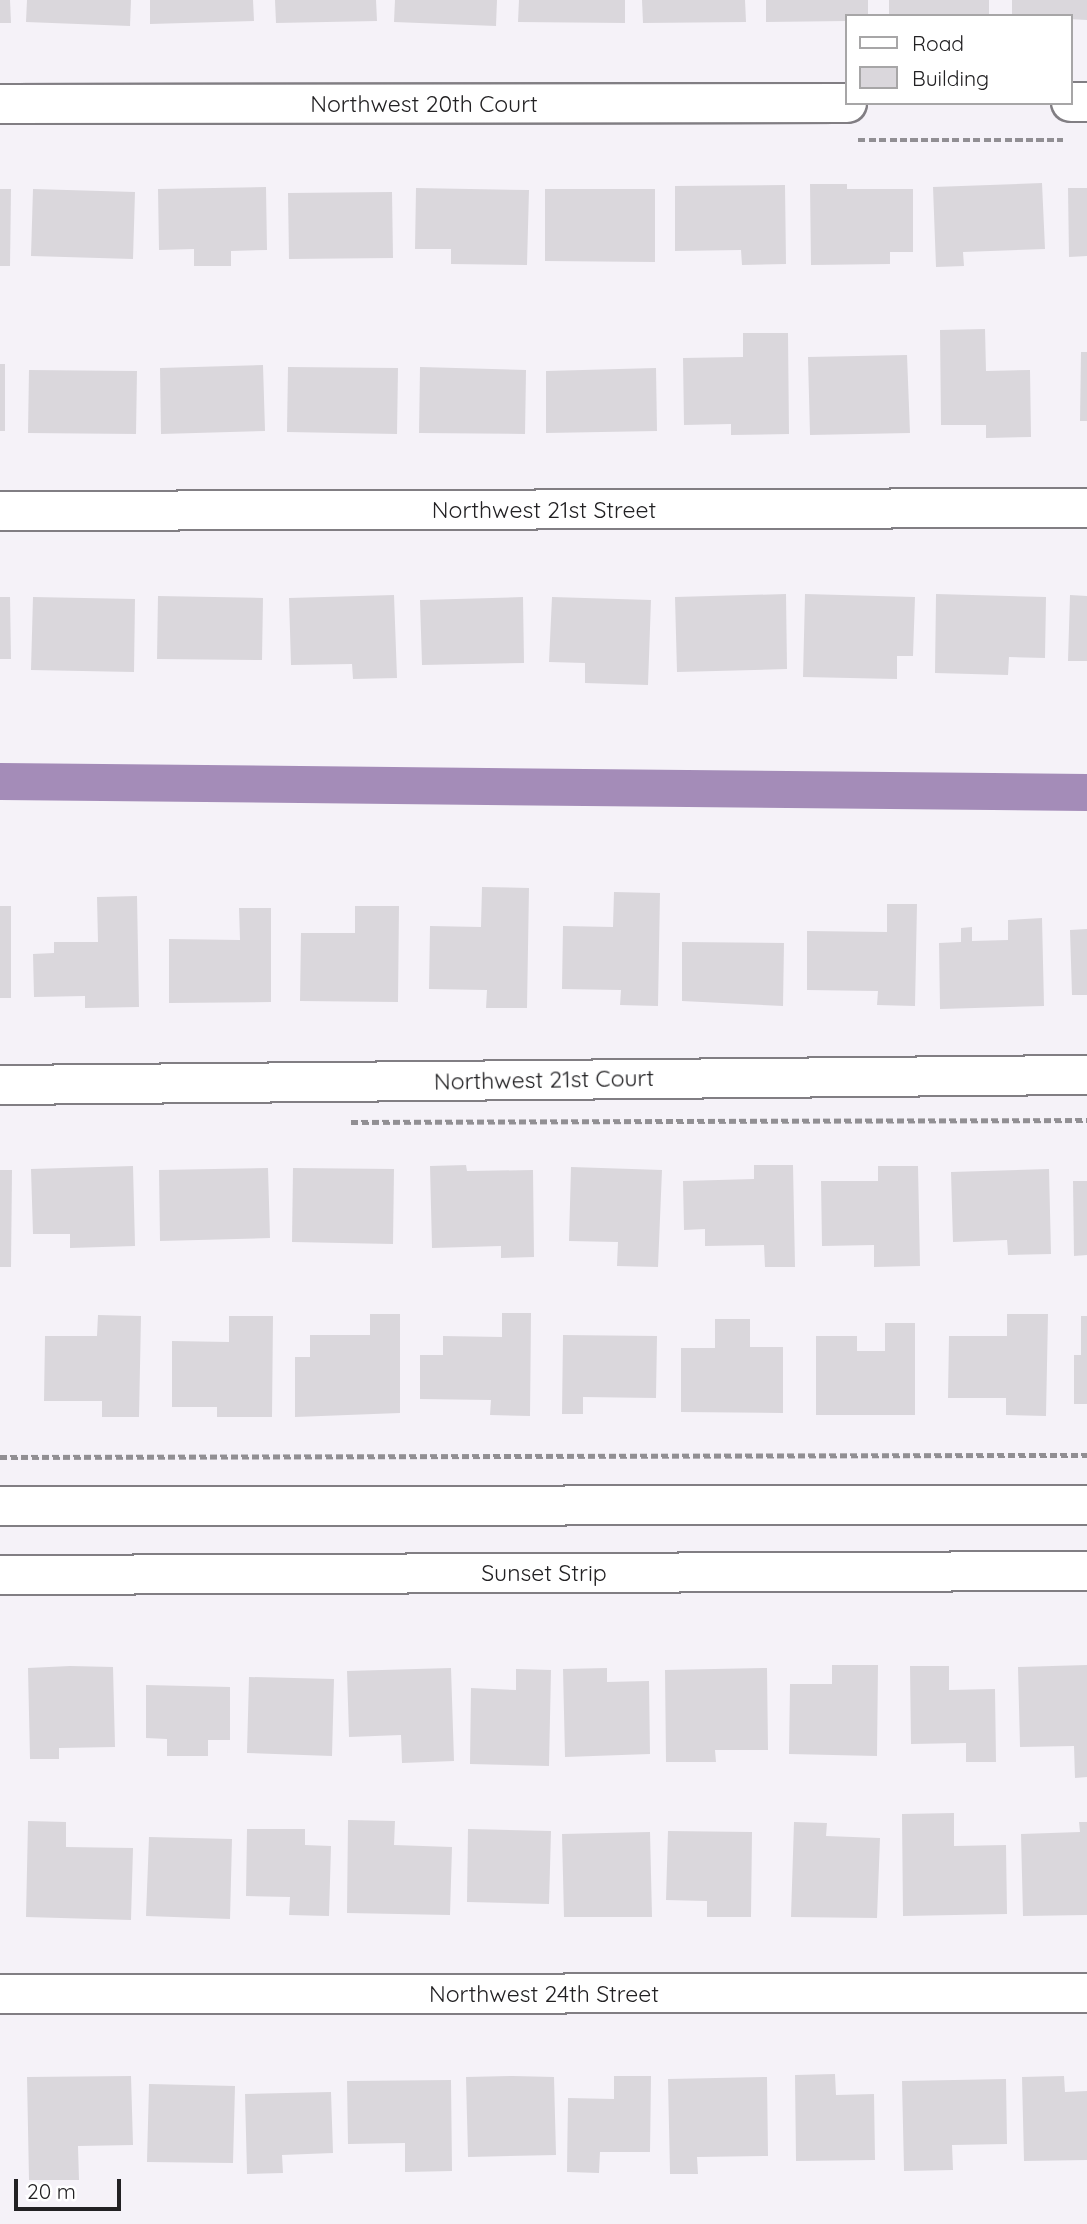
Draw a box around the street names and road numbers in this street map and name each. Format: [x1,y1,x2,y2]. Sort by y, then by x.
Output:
street label: Northwest 20th Court [310,90,538,118]
street label: Northwest 21st Street [432,496,656,524]
street label: Northwest 21st Court [434,1064,654,1096]
street label: Sunset Strip [481,1559,607,1587]
street label: Northwest 24th Street [429,1980,659,2008]

